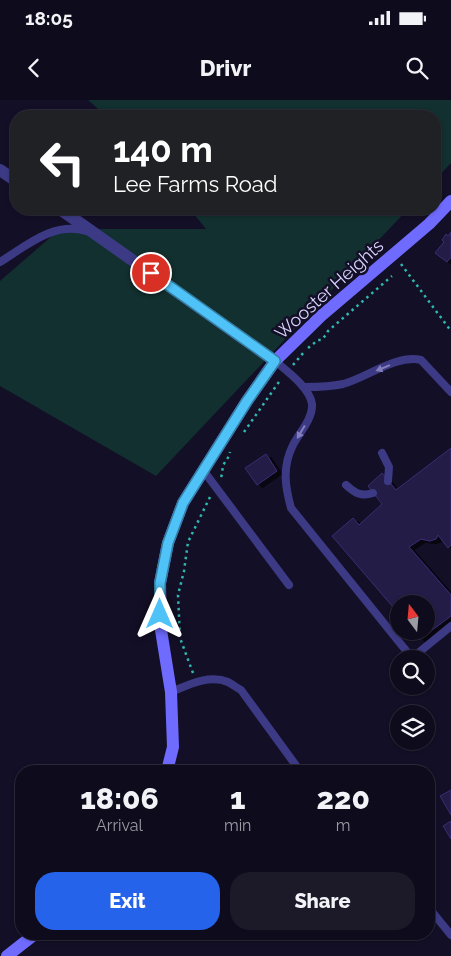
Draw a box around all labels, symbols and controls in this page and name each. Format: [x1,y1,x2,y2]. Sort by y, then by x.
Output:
text: 18:05 [25,7,73,29]
icon: back [20,54,48,82]
icon: search [403,54,431,82]
text: Drivr [200,55,251,81]
text: 140 m [113,129,213,170]
icon: left [30,130,95,195]
text: Lee Farms Road [113,171,277,197]
street label: Wooster Heights [270,235,388,343]
pin [130,252,172,294]
icon: arrive [137,259,165,287]
one-way arrow [376,364,390,372]
one-way arrow [296,425,305,438]
position arrow [133,587,185,639]
north arrow [390,595,435,640]
map controls [390,595,435,750]
button: search [390,650,435,695]
button: layers [390,705,435,750]
text: 18:06 [80,781,159,816]
text: 1 [230,781,245,816]
text: 220 [317,781,370,816]
text: Arrival [96,816,143,835]
text: min [224,816,251,835]
text: m [336,816,351,835]
button: Exit [35,872,220,930]
button: Share [230,872,415,930]

